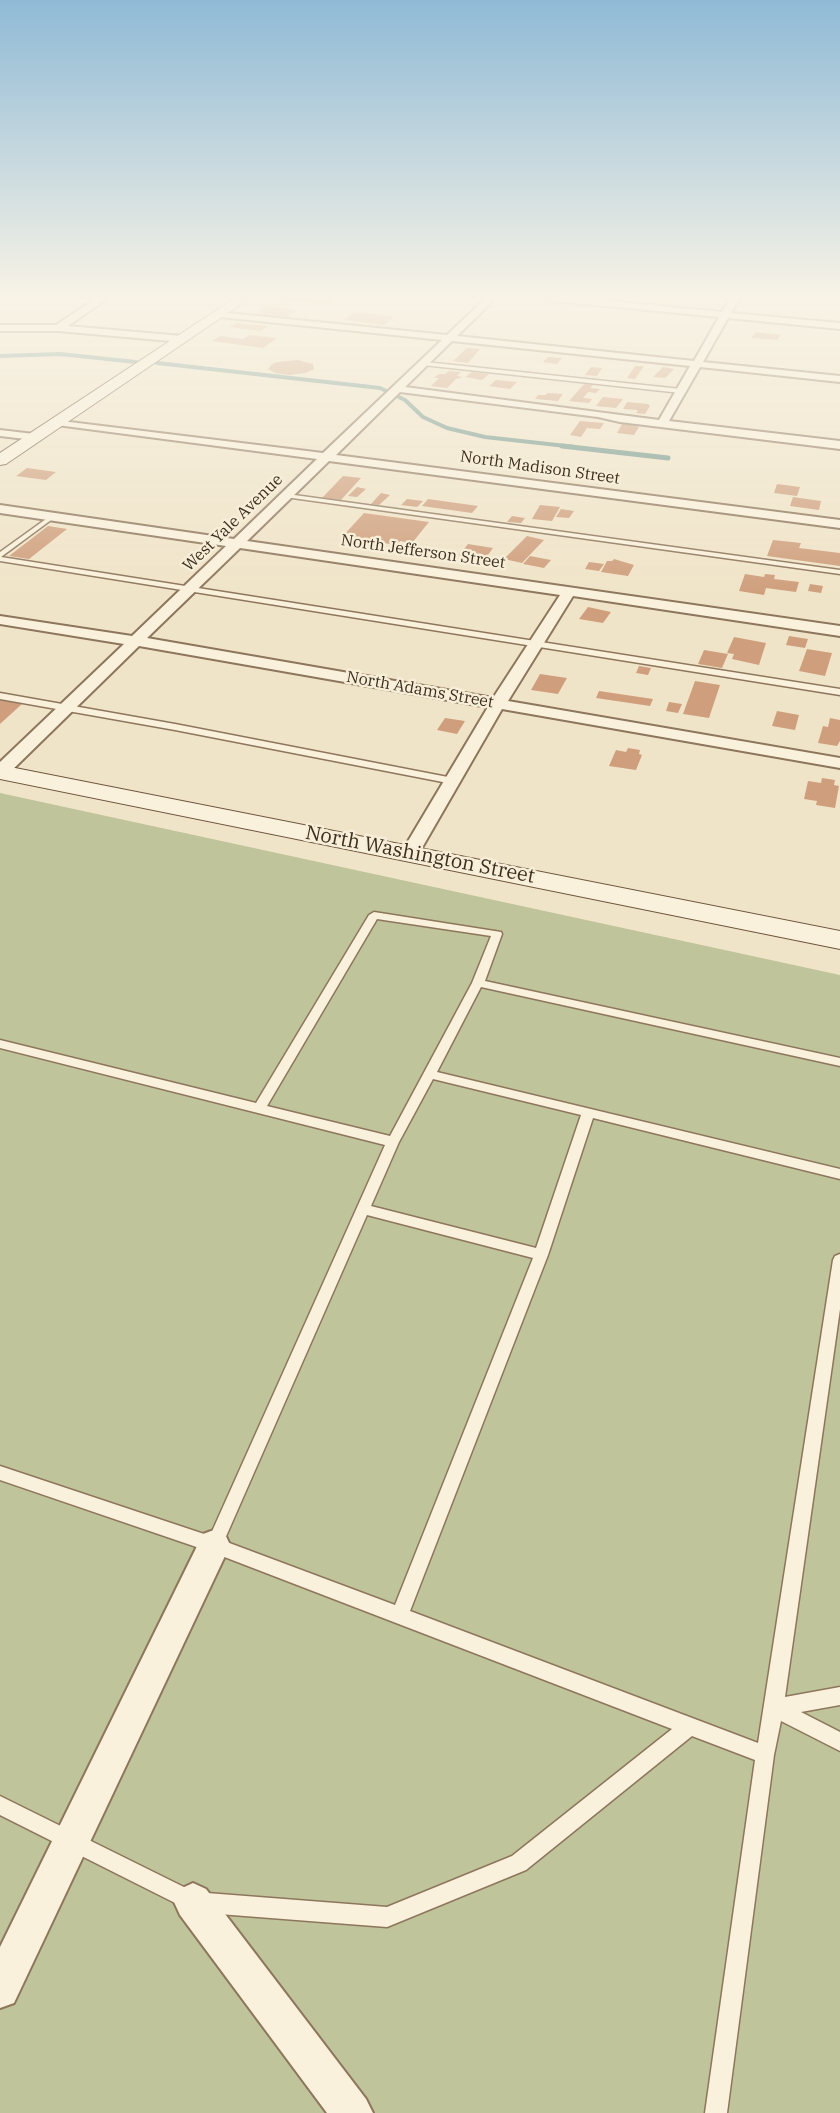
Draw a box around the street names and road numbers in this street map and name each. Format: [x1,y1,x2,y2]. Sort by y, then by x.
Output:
street label: North Madison Street [459,447,621,489]
street label: West Yale Avenue [179,470,287,576]
street label: North Jefferson Street [340,531,506,573]
street label: North Adams Street [345,668,495,712]
street label: North Washington Street [303,821,537,889]

